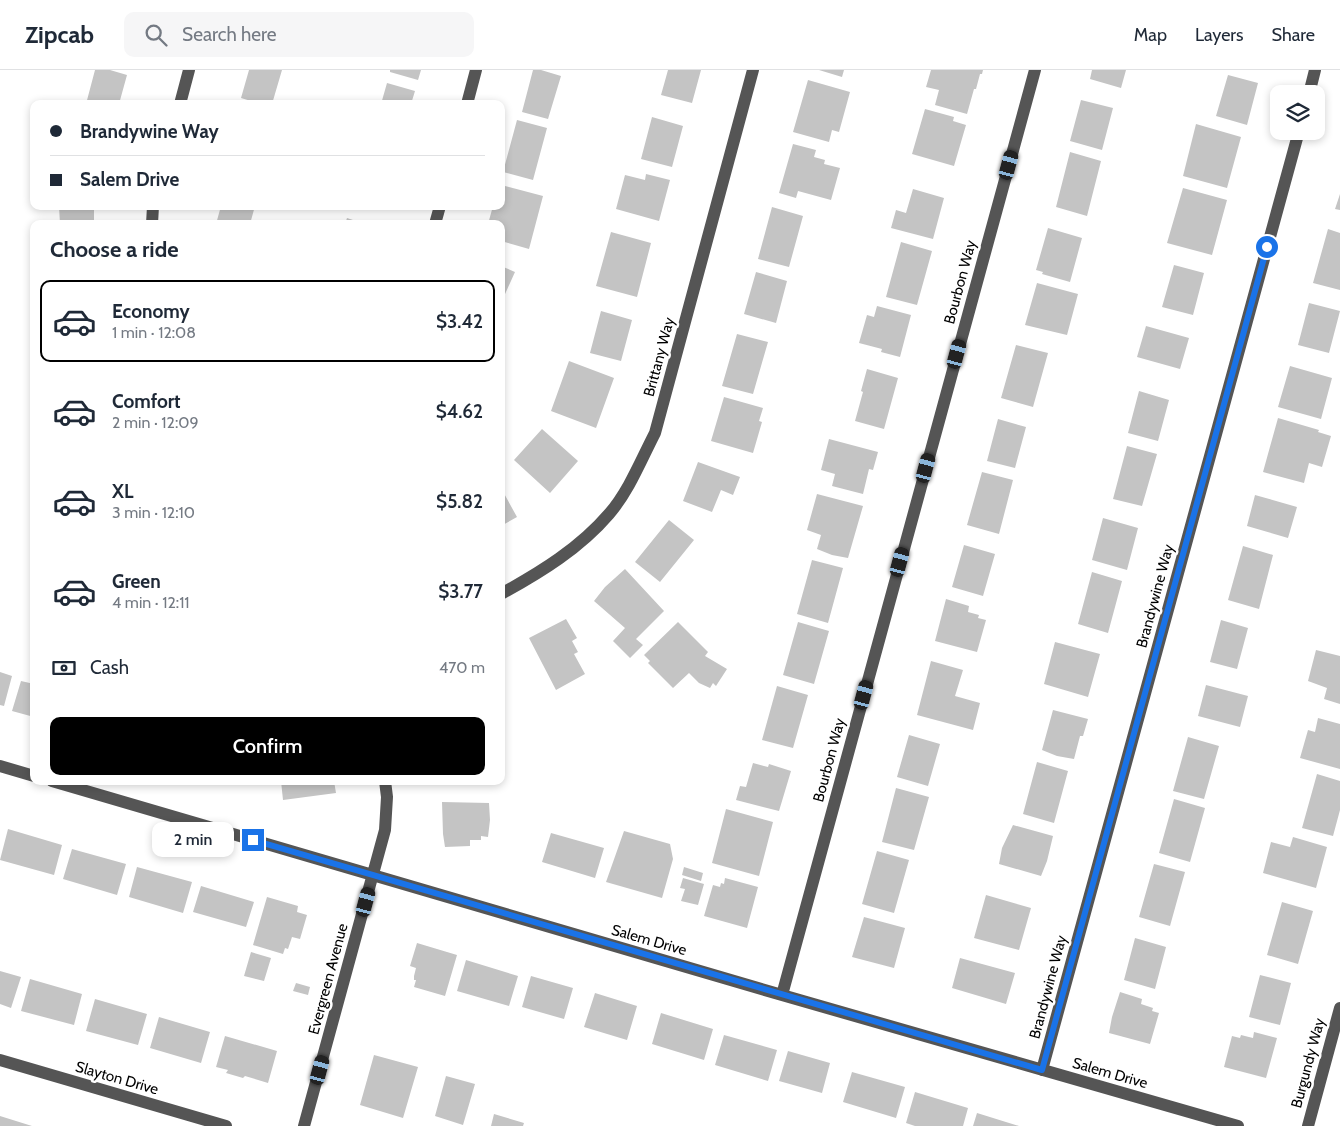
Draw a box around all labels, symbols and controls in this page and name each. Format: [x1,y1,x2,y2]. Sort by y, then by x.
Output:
search box [124,12,474,57]
text: Zipcab [25,20,94,49]
icon: search [142,21,170,49]
text: Search here [182,23,276,46]
text: Map [1134,24,1167,46]
text: Layers [1195,24,1244,46]
text: Share [1272,24,1315,46]
map controls [1270,85,1325,140]
button: layers [1270,85,1325,140]
text: Brandywine Way [80,120,219,143]
car [997,149,1020,181]
text: Salem Drive [80,168,179,191]
text: Choose a ride [50,236,179,263]
route start [1256,236,1278,258]
street label: Bourbon Way [940,238,980,326]
icon: car [52,299,97,344]
text: Economy [112,300,190,323]
text: $3.42 [436,310,483,333]
street label: Brittany Way [640,315,678,399]
text: 1 min · 12:08 [112,323,196,342]
car [945,338,968,370]
icon: car [52,389,97,434]
text: Comfort [112,390,181,413]
text: $4.62 [436,400,483,423]
text: 2 min · 12:09 [112,413,199,432]
car [914,452,937,484]
icon: car [52,479,97,524]
text: XL [112,480,133,503]
text: $5.82 [436,490,483,513]
text: 3 min · 12:10 [112,503,195,522]
street label: Brandywine Way [1133,542,1178,650]
car [888,546,911,578]
icon: car [52,569,97,614]
text: Green [112,570,161,593]
text: $3.77 [438,580,483,603]
text: 4 min · 12:11 [112,593,190,612]
icon: cash [50,654,78,682]
text: Cash [90,656,129,679]
text: 470 m [439,658,485,677]
car [852,679,875,711]
street label: Bourbon Way [809,716,849,804]
button: Confirm [50,717,485,775]
callout: 2 min [153,822,236,858]
route end [242,829,264,851]
text: 2 min [174,830,212,849]
car [354,886,377,918]
street label: Evergreen Avenue [305,921,352,1037]
street label: Salem Drive [609,921,689,959]
street label: Brandywine Way [1026,933,1071,1041]
street label: Burgundy Way [1287,1016,1329,1110]
car [308,1054,331,1086]
street label: Salem Drive [1070,1054,1150,1092]
street label: Slayton Drive [74,1058,161,1098]

